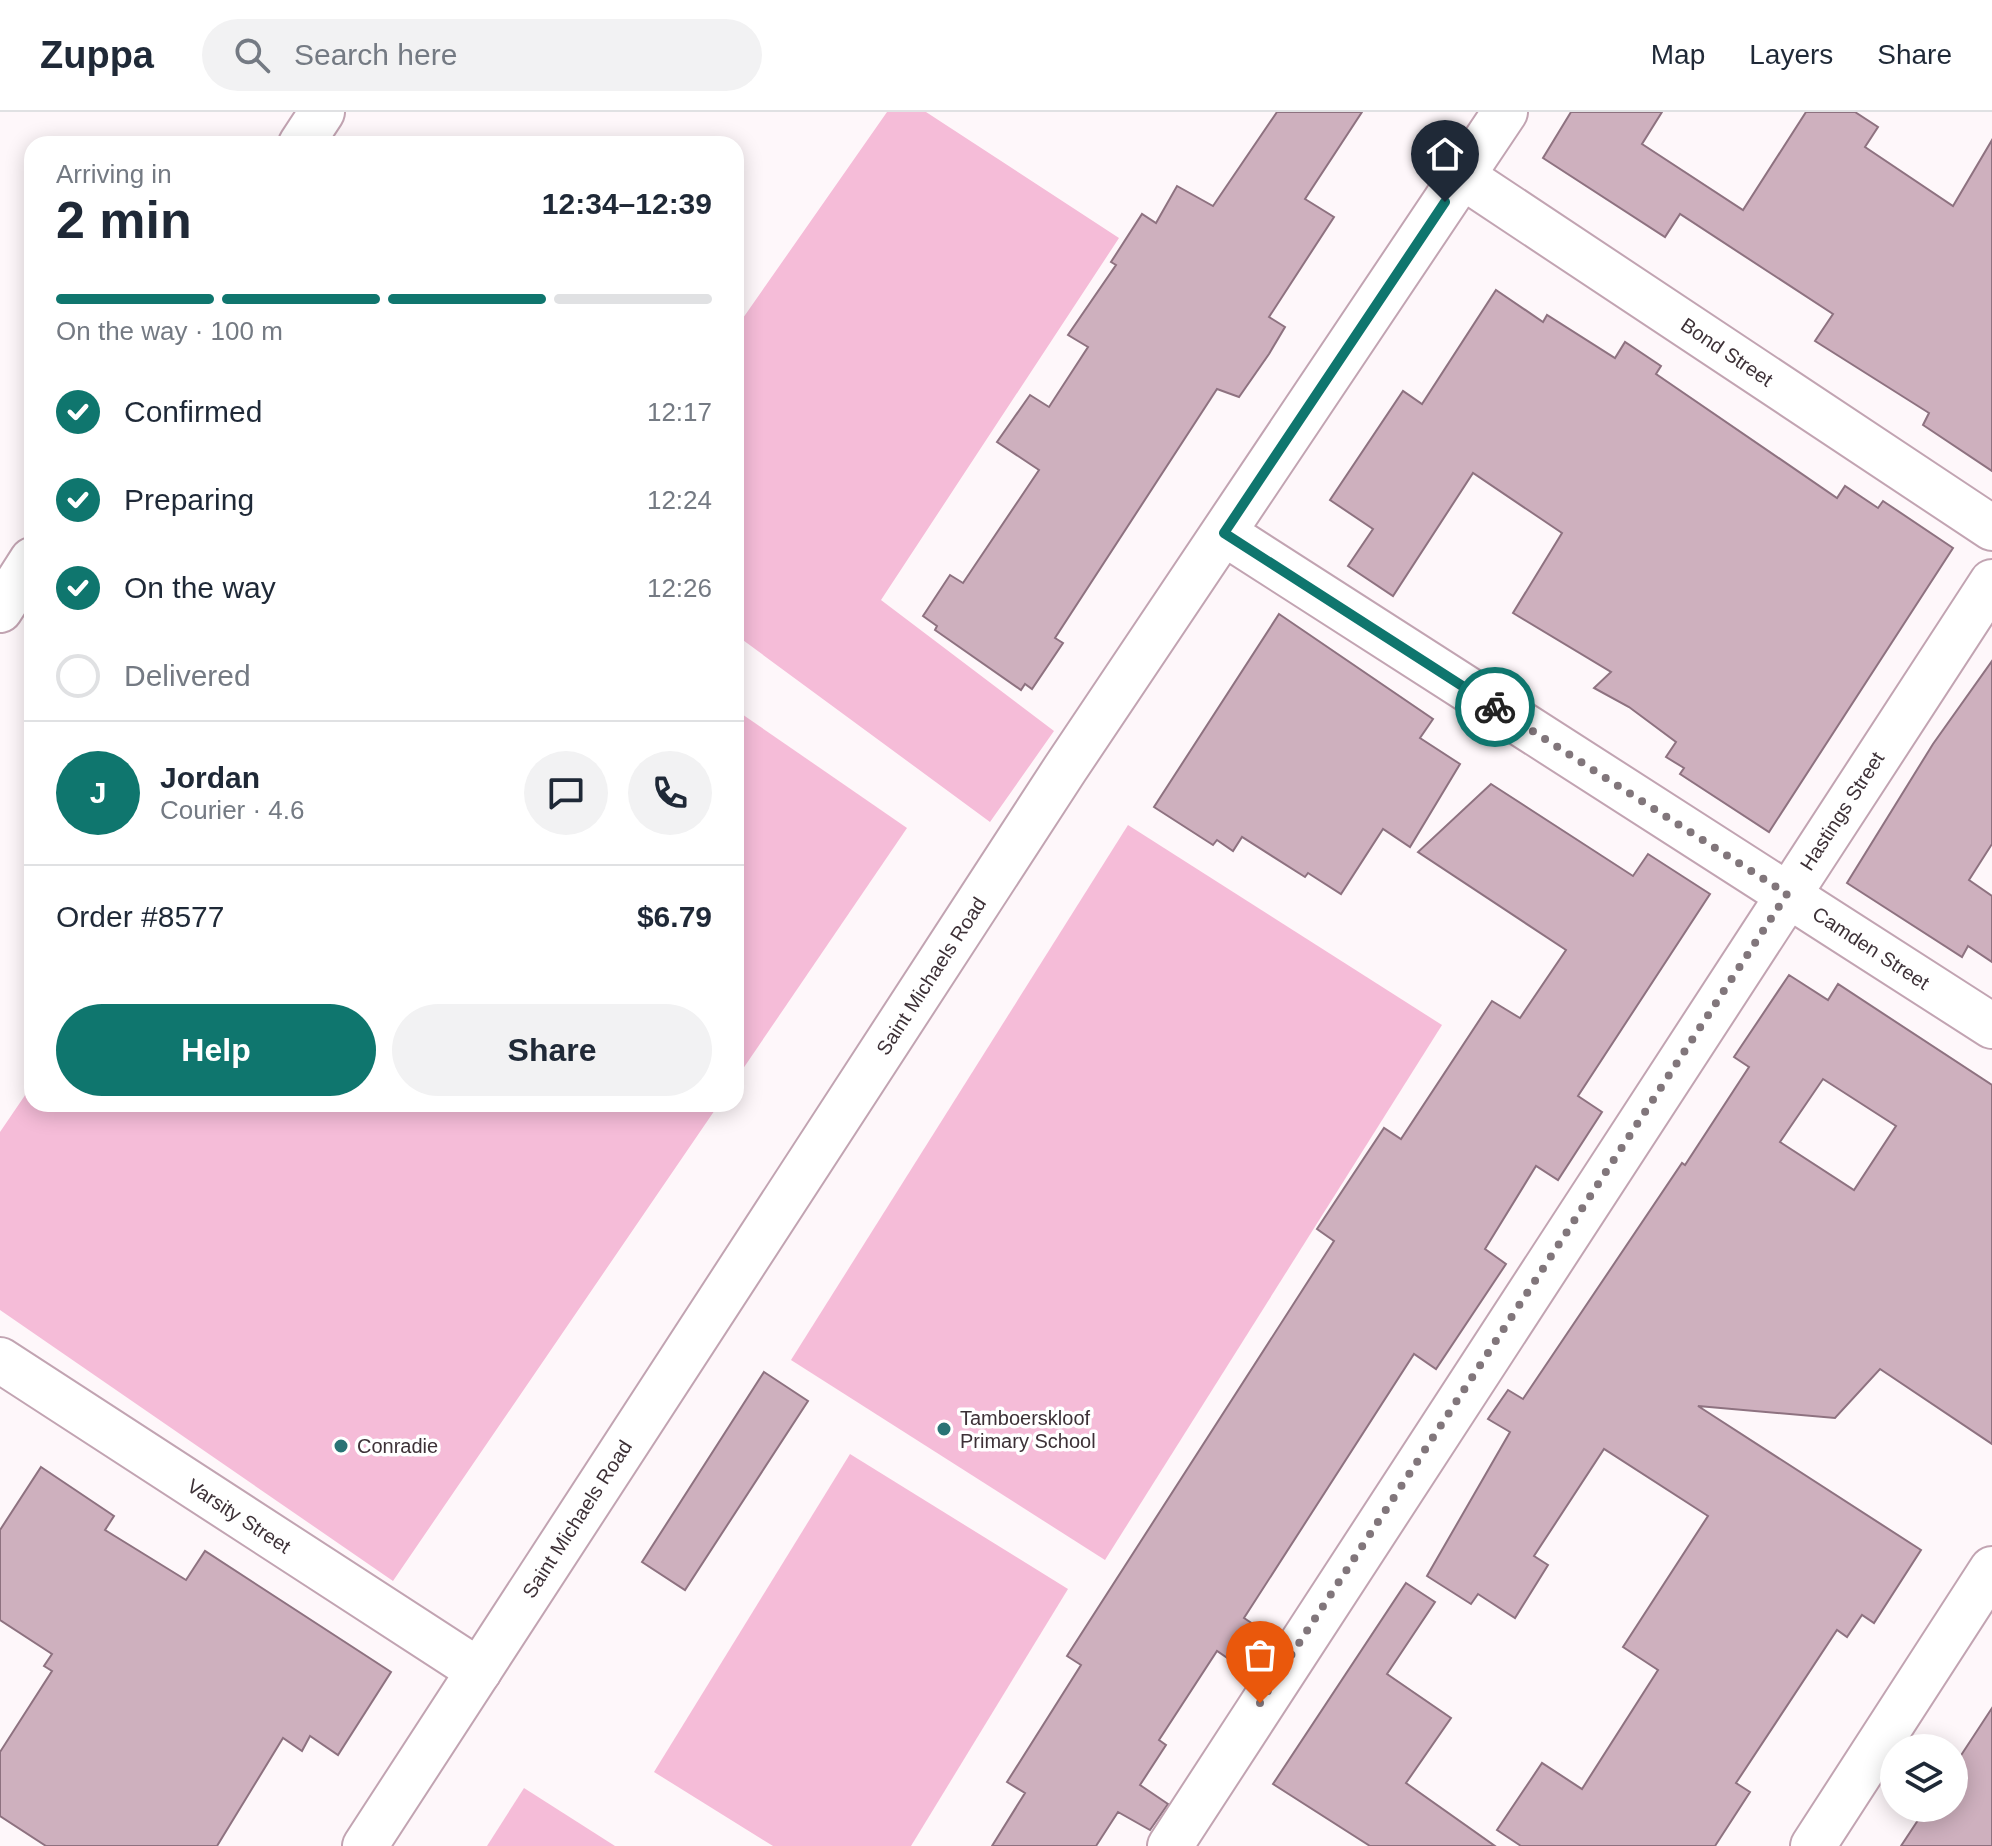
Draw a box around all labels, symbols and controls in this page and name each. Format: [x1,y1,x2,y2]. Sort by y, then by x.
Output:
search box [202,19,762,91]
icon: search [230,33,274,77]
text: Zuppa [40,34,154,76]
text: Search here [294,38,457,71]
text: Map [1651,39,1705,70]
text: Layers [1749,39,1833,70]
text: Share [1877,39,1952,70]
pin [1411,120,1479,202]
icon: home [1423,132,1467,176]
text: Arriving in [56,159,172,189]
text: 12:34–12:39 [542,187,712,220]
text: 2 min [56,191,192,249]
street label: Bond Street [1677,313,1777,391]
text: On the way · 100 m [56,316,283,346]
icon: check [56,390,100,434]
text: Confirmed [124,395,262,428]
text: 12:17 [647,397,712,427]
icon: check [56,478,100,522]
text: Preparing [124,483,254,516]
text: 12:24 [647,485,712,515]
icon: check [56,566,100,610]
text: On the way [124,571,276,604]
text: 12:26 [647,573,712,603]
text: Delivered [124,659,251,692]
courier [1455,667,1535,747]
icon: bike [1473,685,1517,729]
street label: Hastings Street [1796,747,1889,874]
button: chat [524,751,608,835]
button: phone [628,751,712,835]
text: Jordan [160,761,260,794]
text: J [90,776,106,809]
text: Courier · 4.6 [160,795,305,825]
street label: Saint Michaels Road [872,893,990,1059]
text: Order #8577 [56,900,224,933]
text: $6.79 [637,900,712,933]
street label: Camden Street [1809,902,1934,994]
button: Help [56,1004,376,1096]
button: Share [392,1004,712,1096]
place label: Tamboerskloof Primary School [960,1407,1096,1452]
marker: Tamboerskloof Primary School [935,1420,953,1438]
place label: Conradie [357,1435,438,1457]
street label: Saint Michaels Road [518,1436,636,1602]
marker: Conradie [332,1437,350,1455]
street label: Varsity Street [183,1474,295,1558]
pin [1226,1621,1294,1703]
icon: bag [1238,1633,1282,1677]
map controls [1880,1734,1968,1822]
button: layers [1880,1734,1968,1822]

